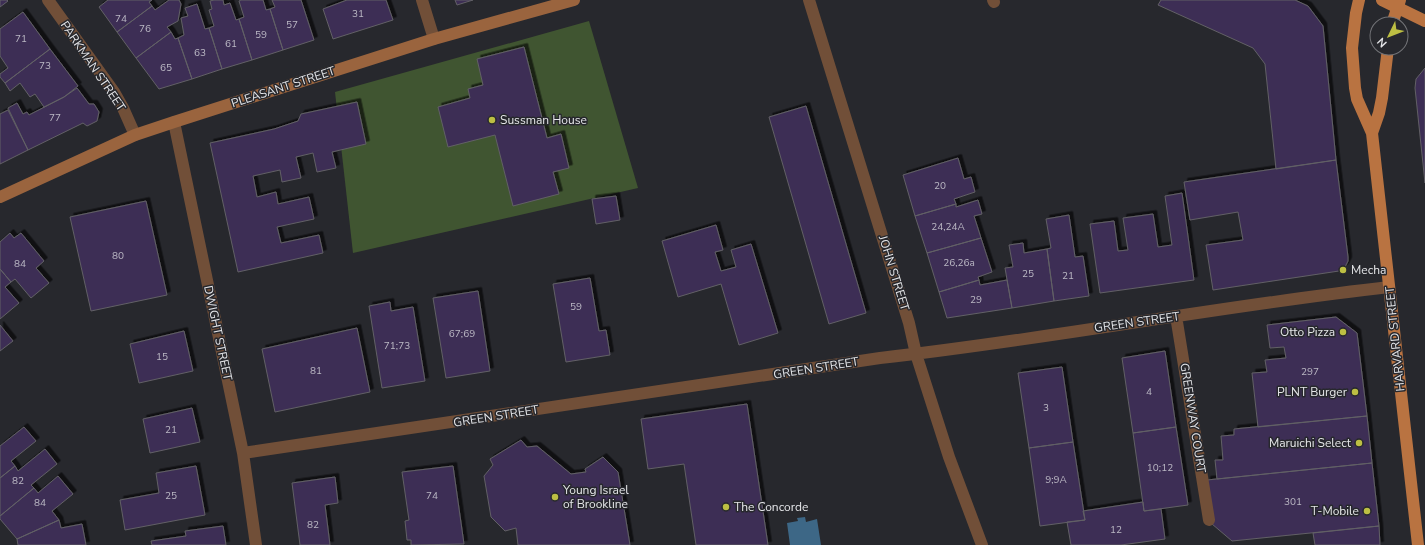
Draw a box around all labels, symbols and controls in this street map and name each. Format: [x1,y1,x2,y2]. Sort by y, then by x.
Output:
house number: 31 [352,7,364,21]
house number: 74 [115,12,127,26]
north arrow [1369,16,1409,56]
street label: PARKMAN STREET [57,18,130,115]
house number: 57 [286,18,298,32]
house number: 76 [139,22,151,36]
house number: 59 [255,28,267,42]
house number: 71 [15,32,27,46]
text: N [1374,34,1390,51]
house number: 61 [225,37,237,51]
house number: 63 [194,46,206,60]
house number: 73 [39,59,51,73]
house number: 65 [160,61,172,75]
street label: PLEASANT STREET [229,62,338,111]
house number: 77 [49,111,61,125]
place label: Sussman House [500,112,587,128]
marker: Sussman House [487,115,497,125]
house number: 20 [934,179,946,193]
house number: 24,24A [931,220,965,234]
street label: JOHN STREET [875,233,913,313]
house number: 80 [112,249,124,263]
house number: 26,26a [943,256,975,270]
house number: 84 [14,257,26,271]
place label: Mecha [1351,262,1386,278]
marker: Mecha [1338,265,1348,275]
house number: 25 [1022,267,1034,281]
house number: 21 [1062,269,1074,283]
street label: DWIGHT STREET [200,284,236,383]
street label: HARVARD STREET [1381,285,1408,392]
house number: 29 [970,293,982,307]
house number: 59 [570,300,582,314]
street label: GREEN STREET [1093,308,1182,336]
place label: Otto Pizza [1280,324,1335,340]
house number: 67;69 [449,327,475,341]
marker: Otto Pizza [1338,327,1348,337]
house number: 71;73 [384,339,410,353]
house number: 15 [156,350,168,364]
street label: GREEN STREET [772,353,861,383]
street label: GREENWAY COURT [1176,362,1210,475]
house number: 81 [310,364,322,378]
house number: 297 [1301,365,1319,379]
place label: PLNT Burger [1277,384,1348,400]
house number: 4 [1146,385,1152,399]
marker: PLNT Burger [1350,387,1360,397]
street label: GREEN STREET [452,401,541,431]
house number: 3 [1043,401,1049,415]
house number: 21 [165,423,177,437]
place label: Maruichi Select [1269,435,1352,451]
marker: Maruichi Select [1354,438,1364,448]
house number: 10;12 [1147,461,1173,475]
house number: 9;9A [1045,473,1067,487]
house number: 82 [12,474,24,488]
place label: Young Israel of Brookline [562,482,629,512]
house number: 25 [165,489,177,503]
house number: 74 [426,489,438,503]
marker: Young Israel of Brookline [550,492,560,502]
house number: 301 [1284,495,1302,509]
house number: 84 [34,496,46,510]
place label: The Concorde [734,499,808,515]
marker: The Concorde [721,502,731,512]
place label: T-Mobile [1311,503,1359,519]
marker: T-Mobile [1362,506,1372,516]
house number: 82 [307,518,319,532]
house number: 12 [1110,523,1122,537]

